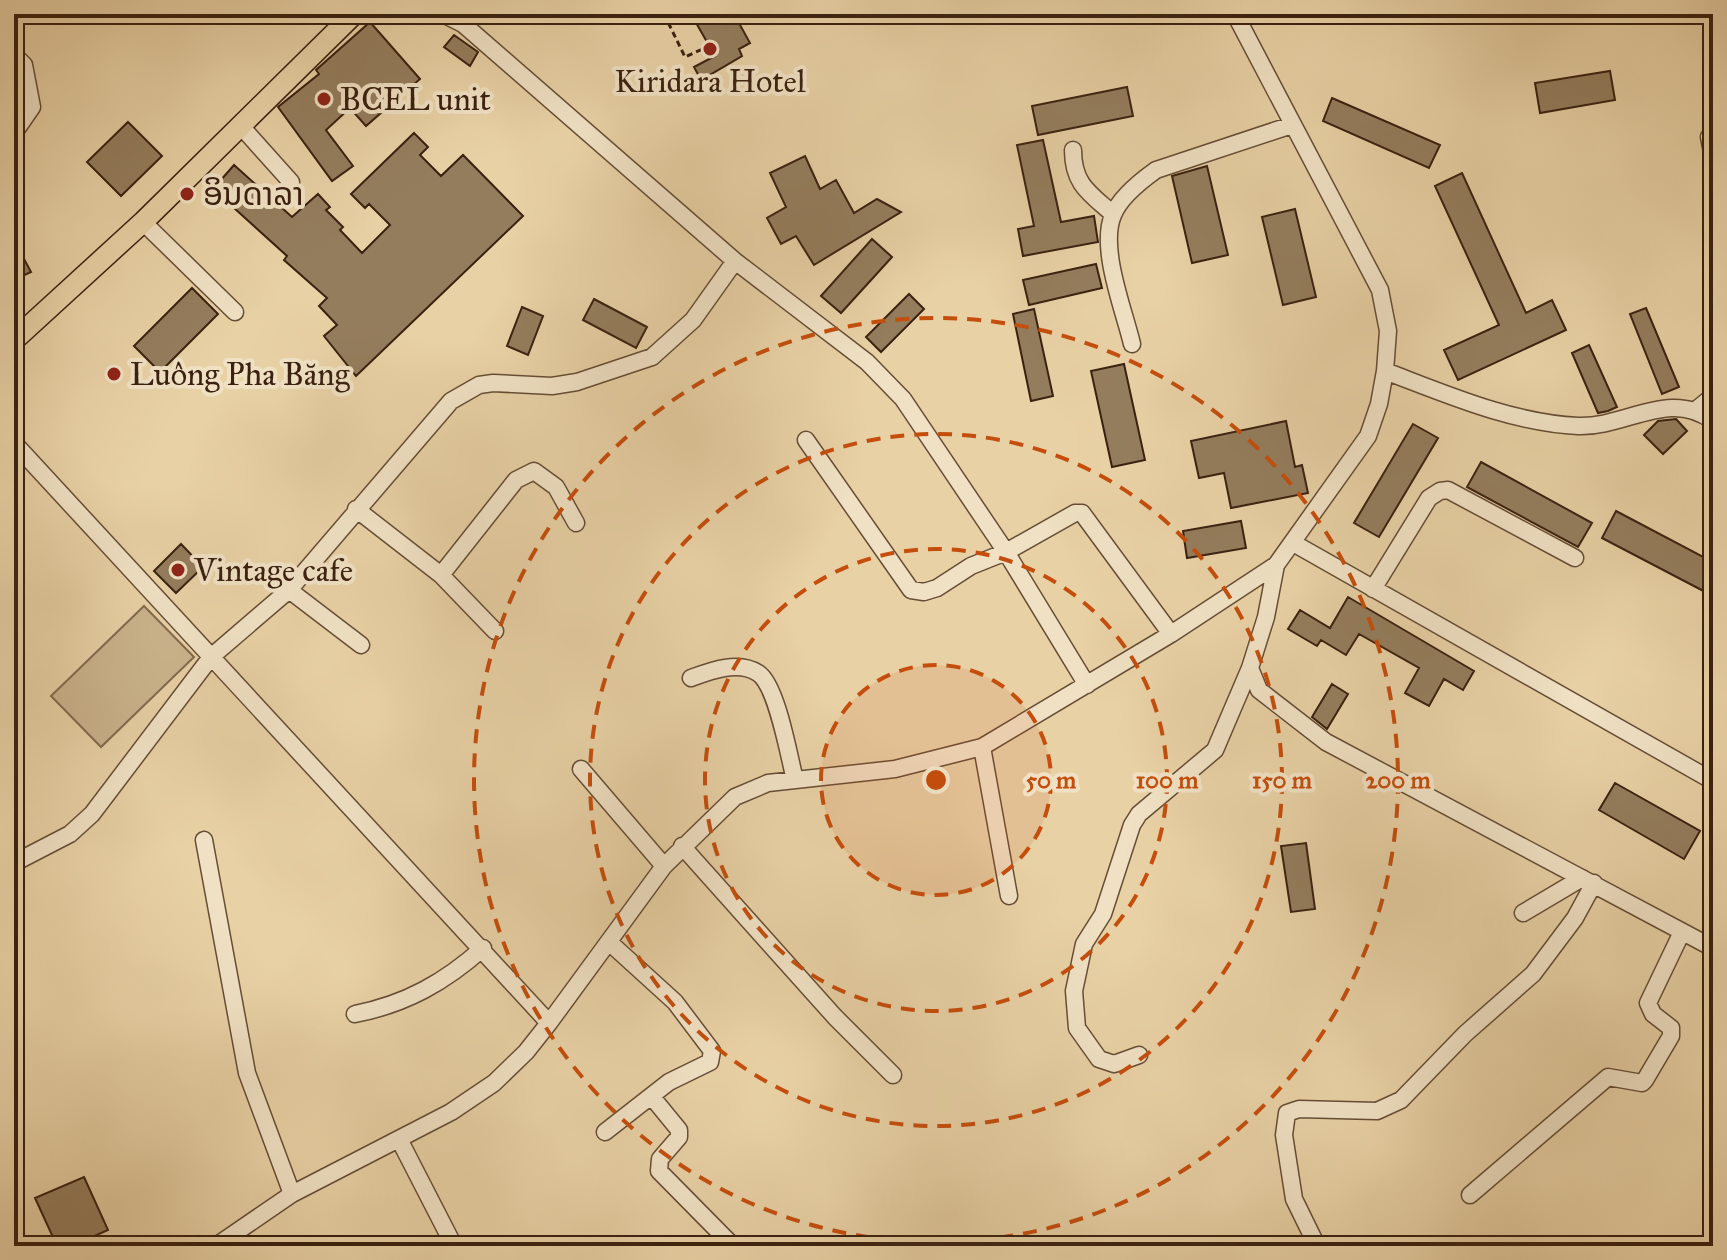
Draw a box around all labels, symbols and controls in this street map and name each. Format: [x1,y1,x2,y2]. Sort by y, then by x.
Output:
marker: Kiridara Hotel [701,40,719,58]
place label: Kiridara Hotel [614,62,806,101]
place label: BCEL unit [340,80,491,119]
marker: BCEL unit [315,90,333,108]
place label: ອິນດາລາ [203,175,304,214]
marker: ອິນດາລາ [178,185,196,203]
place label: Luông Pha Băng [130,355,351,394]
marker: Luông Pha Băng [105,365,123,383]
place label: Vintage cafe [193,551,353,590]
marker: Vintage cafe [169,561,187,579]
text: 50 m [1026,765,1077,795]
text: 100 m [1136,765,1199,795]
text: 150 m [1252,765,1313,795]
text: 200 m [1365,765,1431,795]
centre of rings [922,766,950,794]

